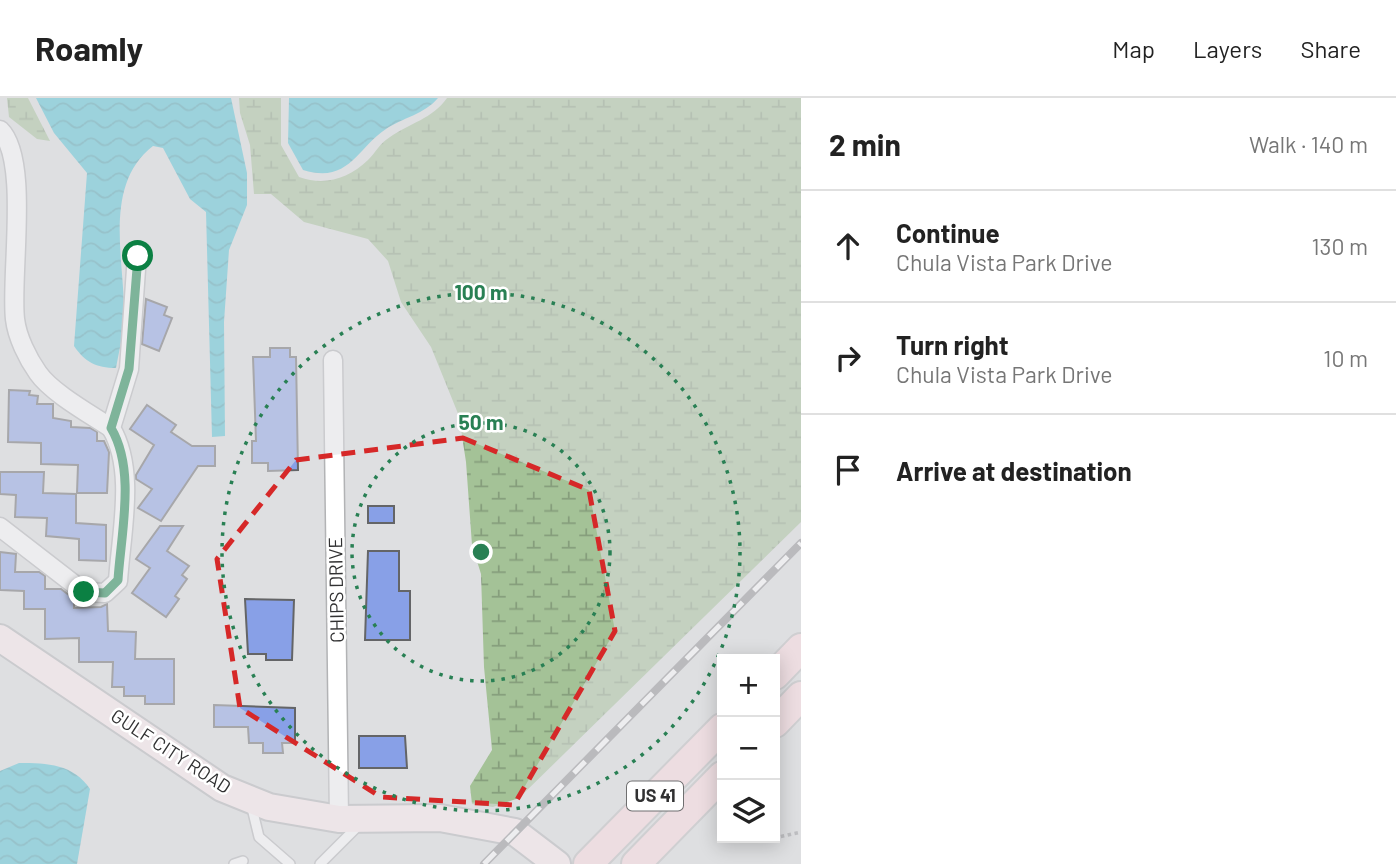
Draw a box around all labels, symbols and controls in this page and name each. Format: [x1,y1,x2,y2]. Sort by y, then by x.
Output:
text: Roamly [35,28,143,68]
text: Map [1112,34,1155,63]
text: Layers [1193,34,1262,63]
text: Share [1300,34,1361,63]
text: 2 min [829,126,901,162]
text: Walk · 140 m [1249,130,1368,158]
text: Continue [896,217,1000,248]
icon: ahead [829,227,867,265]
text: 130 m [1311,232,1368,260]
route start [122,240,153,271]
text: Chula Vista Park Drive [896,248,1113,276]
text: 100 m [454,279,508,304]
text: Turn right [896,329,1009,360]
icon: right [829,339,867,377]
text: 10 m [1323,344,1368,372]
text: Chula Vista Park Drive [896,360,1113,388]
text: 50 m [458,409,504,434]
icon: arrive [829,451,867,489]
text: Arrive at destination [896,455,1132,486]
street label: CHIPS DRIVE [323,537,348,643]
centre of rings [469,540,493,564]
route end [68,576,99,607]
map controls [717,654,780,843]
button: + [717,654,780,717]
street label: GULF CITY ROAD [107,703,235,798]
button: − [717,717,780,780]
button: layers [717,780,780,843]
road number: US 41 [627,782,683,810]

